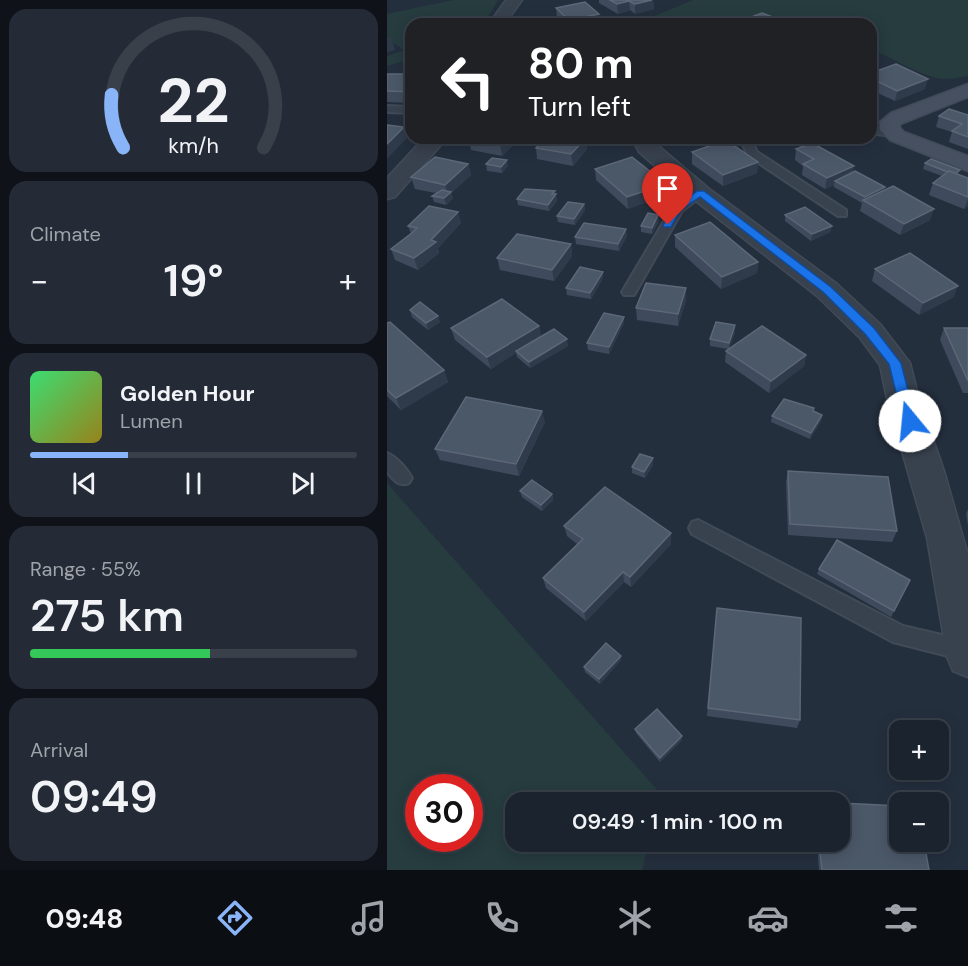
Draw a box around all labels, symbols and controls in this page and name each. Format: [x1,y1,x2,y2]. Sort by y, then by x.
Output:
text: 80 m [528,36,634,91]
icon: left [429,42,507,120]
text: 22 [157,60,229,141]
text: Turn left [528,89,631,124]
text: km/h [168,132,219,160]
pin [642,163,693,225]
icon: arrive [651,172,684,205]
text: Climate [30,221,101,247]
text: 19° [163,251,224,310]
text: − [30,259,48,302]
text: + [339,259,357,302]
text: Golden Hour [120,379,255,408]
position arrow [878,389,942,453]
text: Lumen [120,408,183,434]
icon: previous [68,467,101,500]
icon: pause [177,467,210,500]
icon: next [286,467,319,500]
text: Range · 55% [30,556,141,582]
text: 275 km [30,586,184,645]
map controls [889,720,949,852]
button: + [889,720,949,780]
text: Arrival [30,737,88,763]
text: 09:49 [30,767,158,826]
speed limit sign: 30 [405,774,483,852]
button: − [889,792,949,852]
text: 09:49 · 1 min · 100 m [572,807,783,836]
icon: directions [214,897,256,939]
icon: music [348,897,390,939]
icon: phone [481,897,523,939]
icon: climate [614,897,656,939]
icon: car [747,897,789,939]
icon: filters [880,897,922,939]
text: 09:48 [46,901,123,936]

